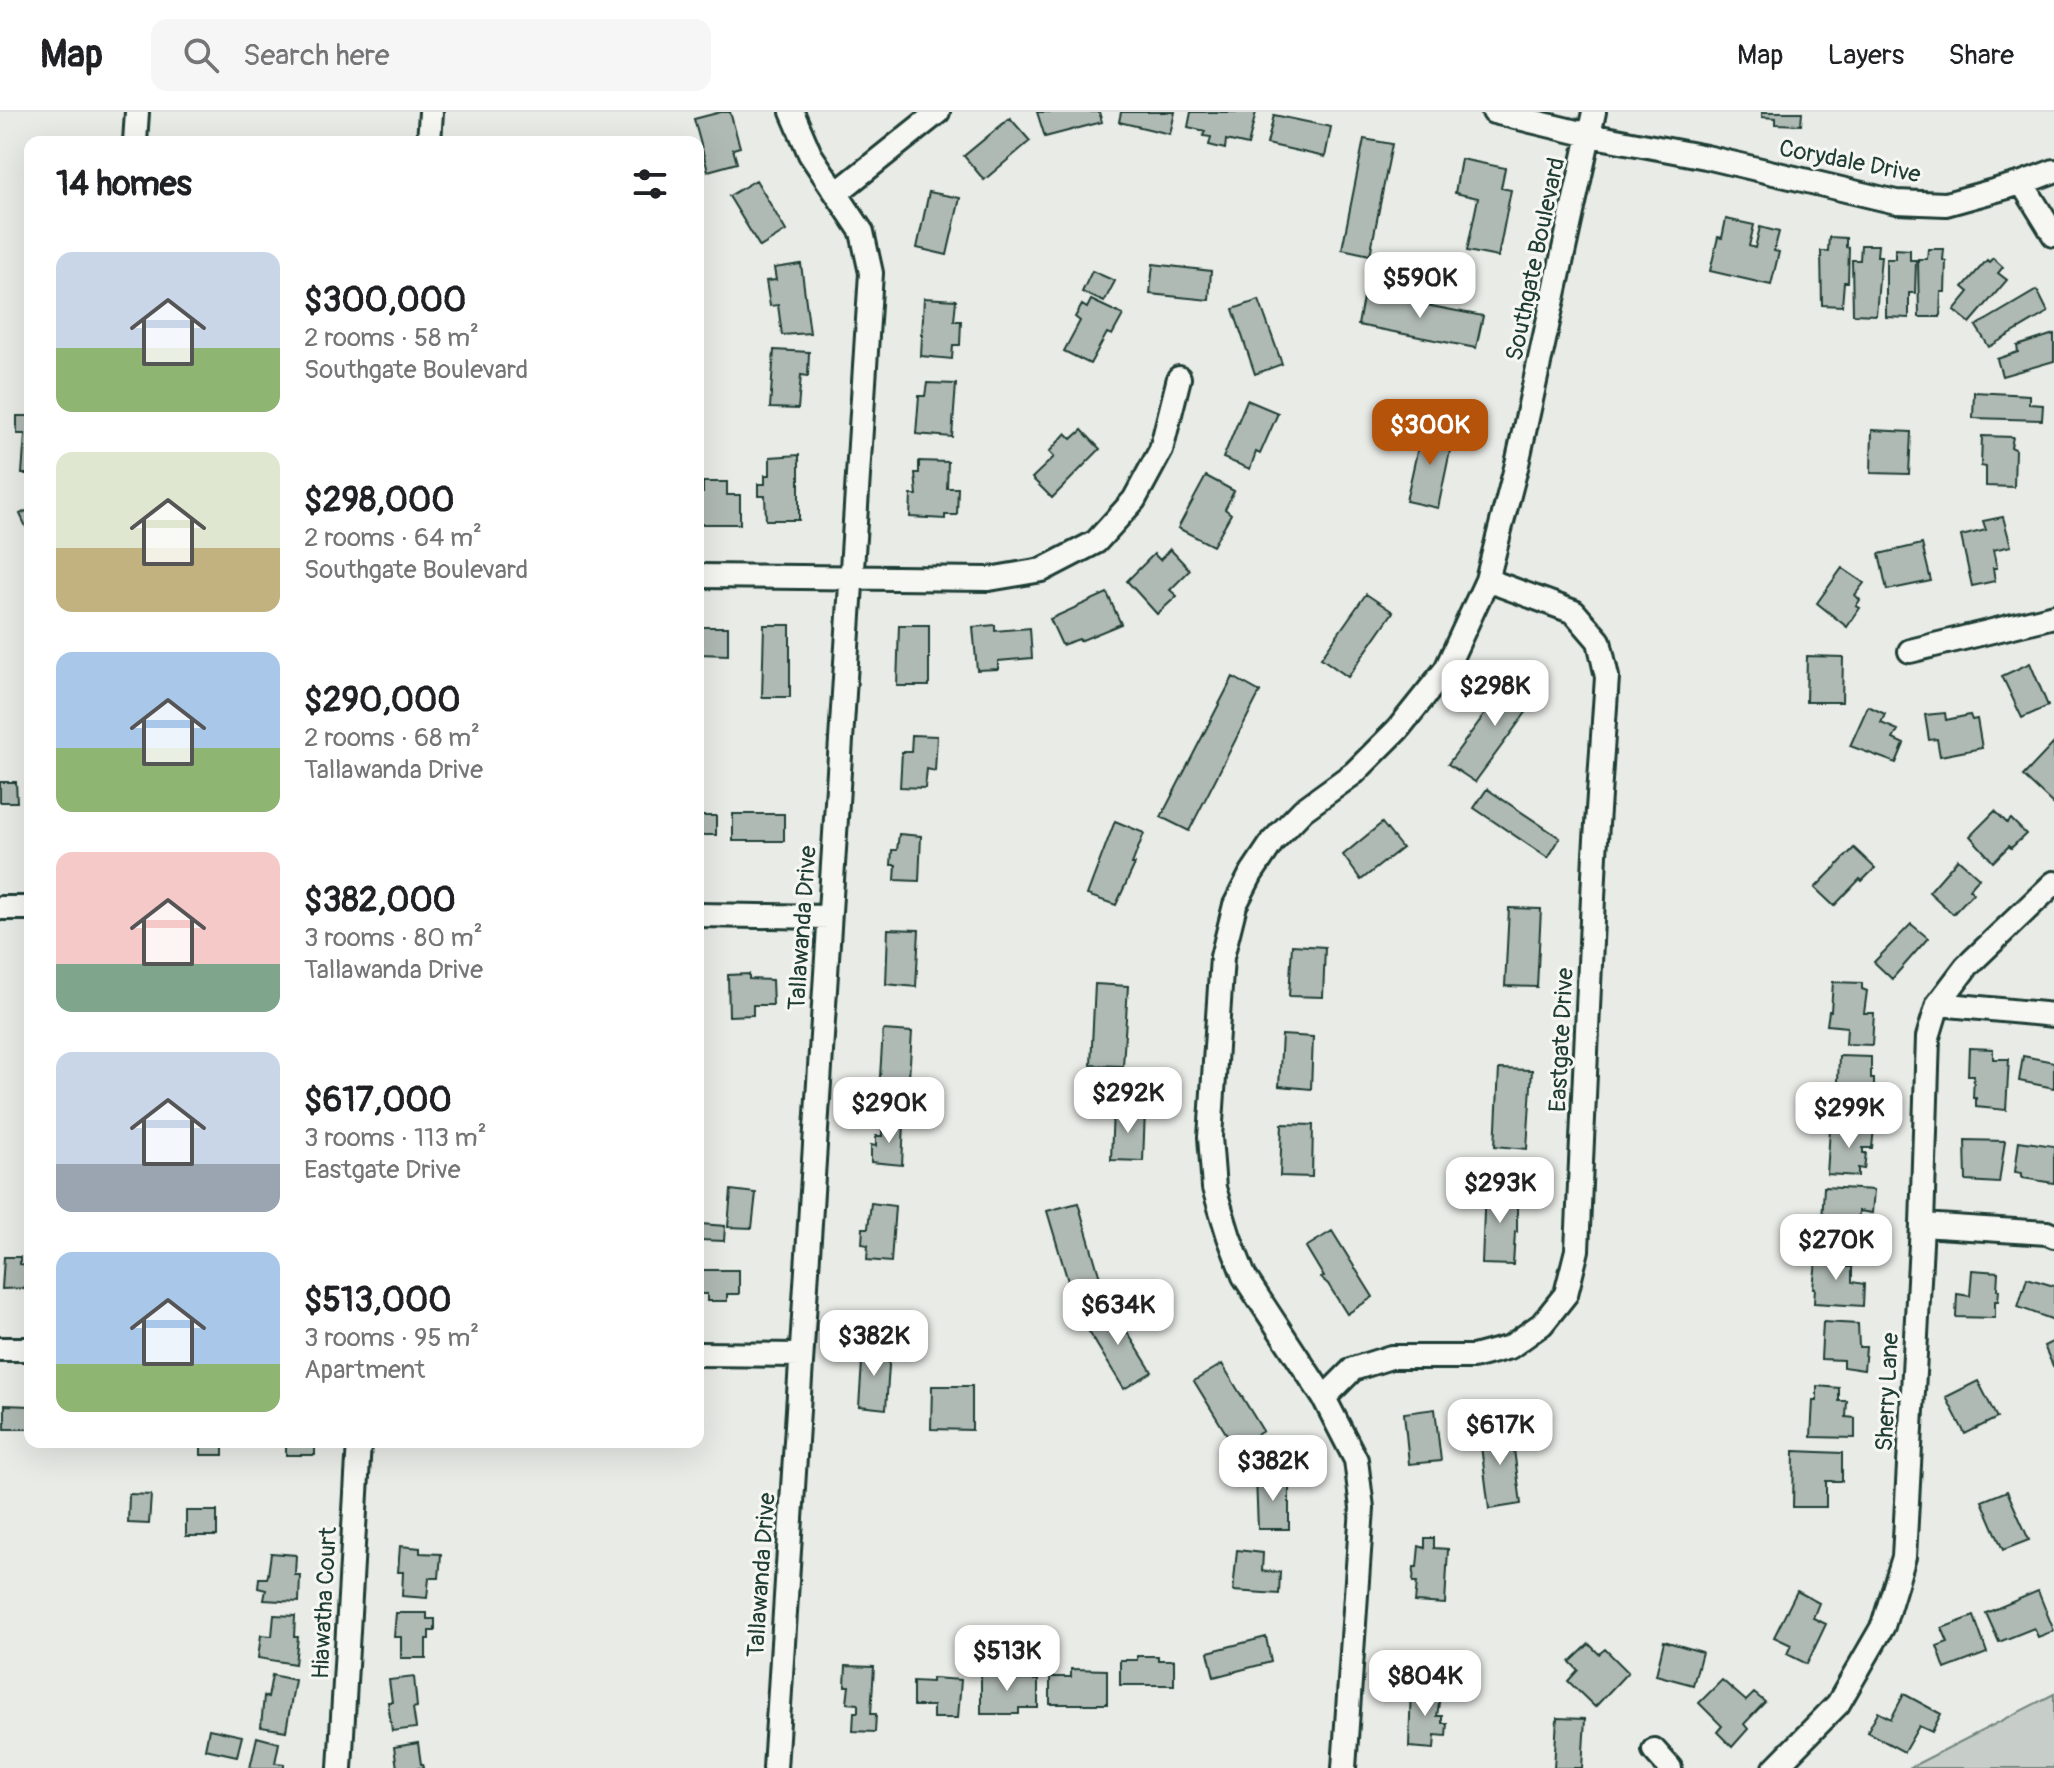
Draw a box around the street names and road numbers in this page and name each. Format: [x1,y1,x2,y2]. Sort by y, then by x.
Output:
street label: Corydale Drive [1777,134,1923,189]
street label: Southgate Boulevard [1500,155,1571,363]
street label: Tallawanda Drive [782,844,823,1011]
street label: Eastgate Drive [1543,967,1580,1113]
street label: Sherry Lane [1870,1332,1905,1452]
street label: Tallawanda Drive [741,1491,782,1658]
street label: Hiawatha Court [306,1526,343,1680]

